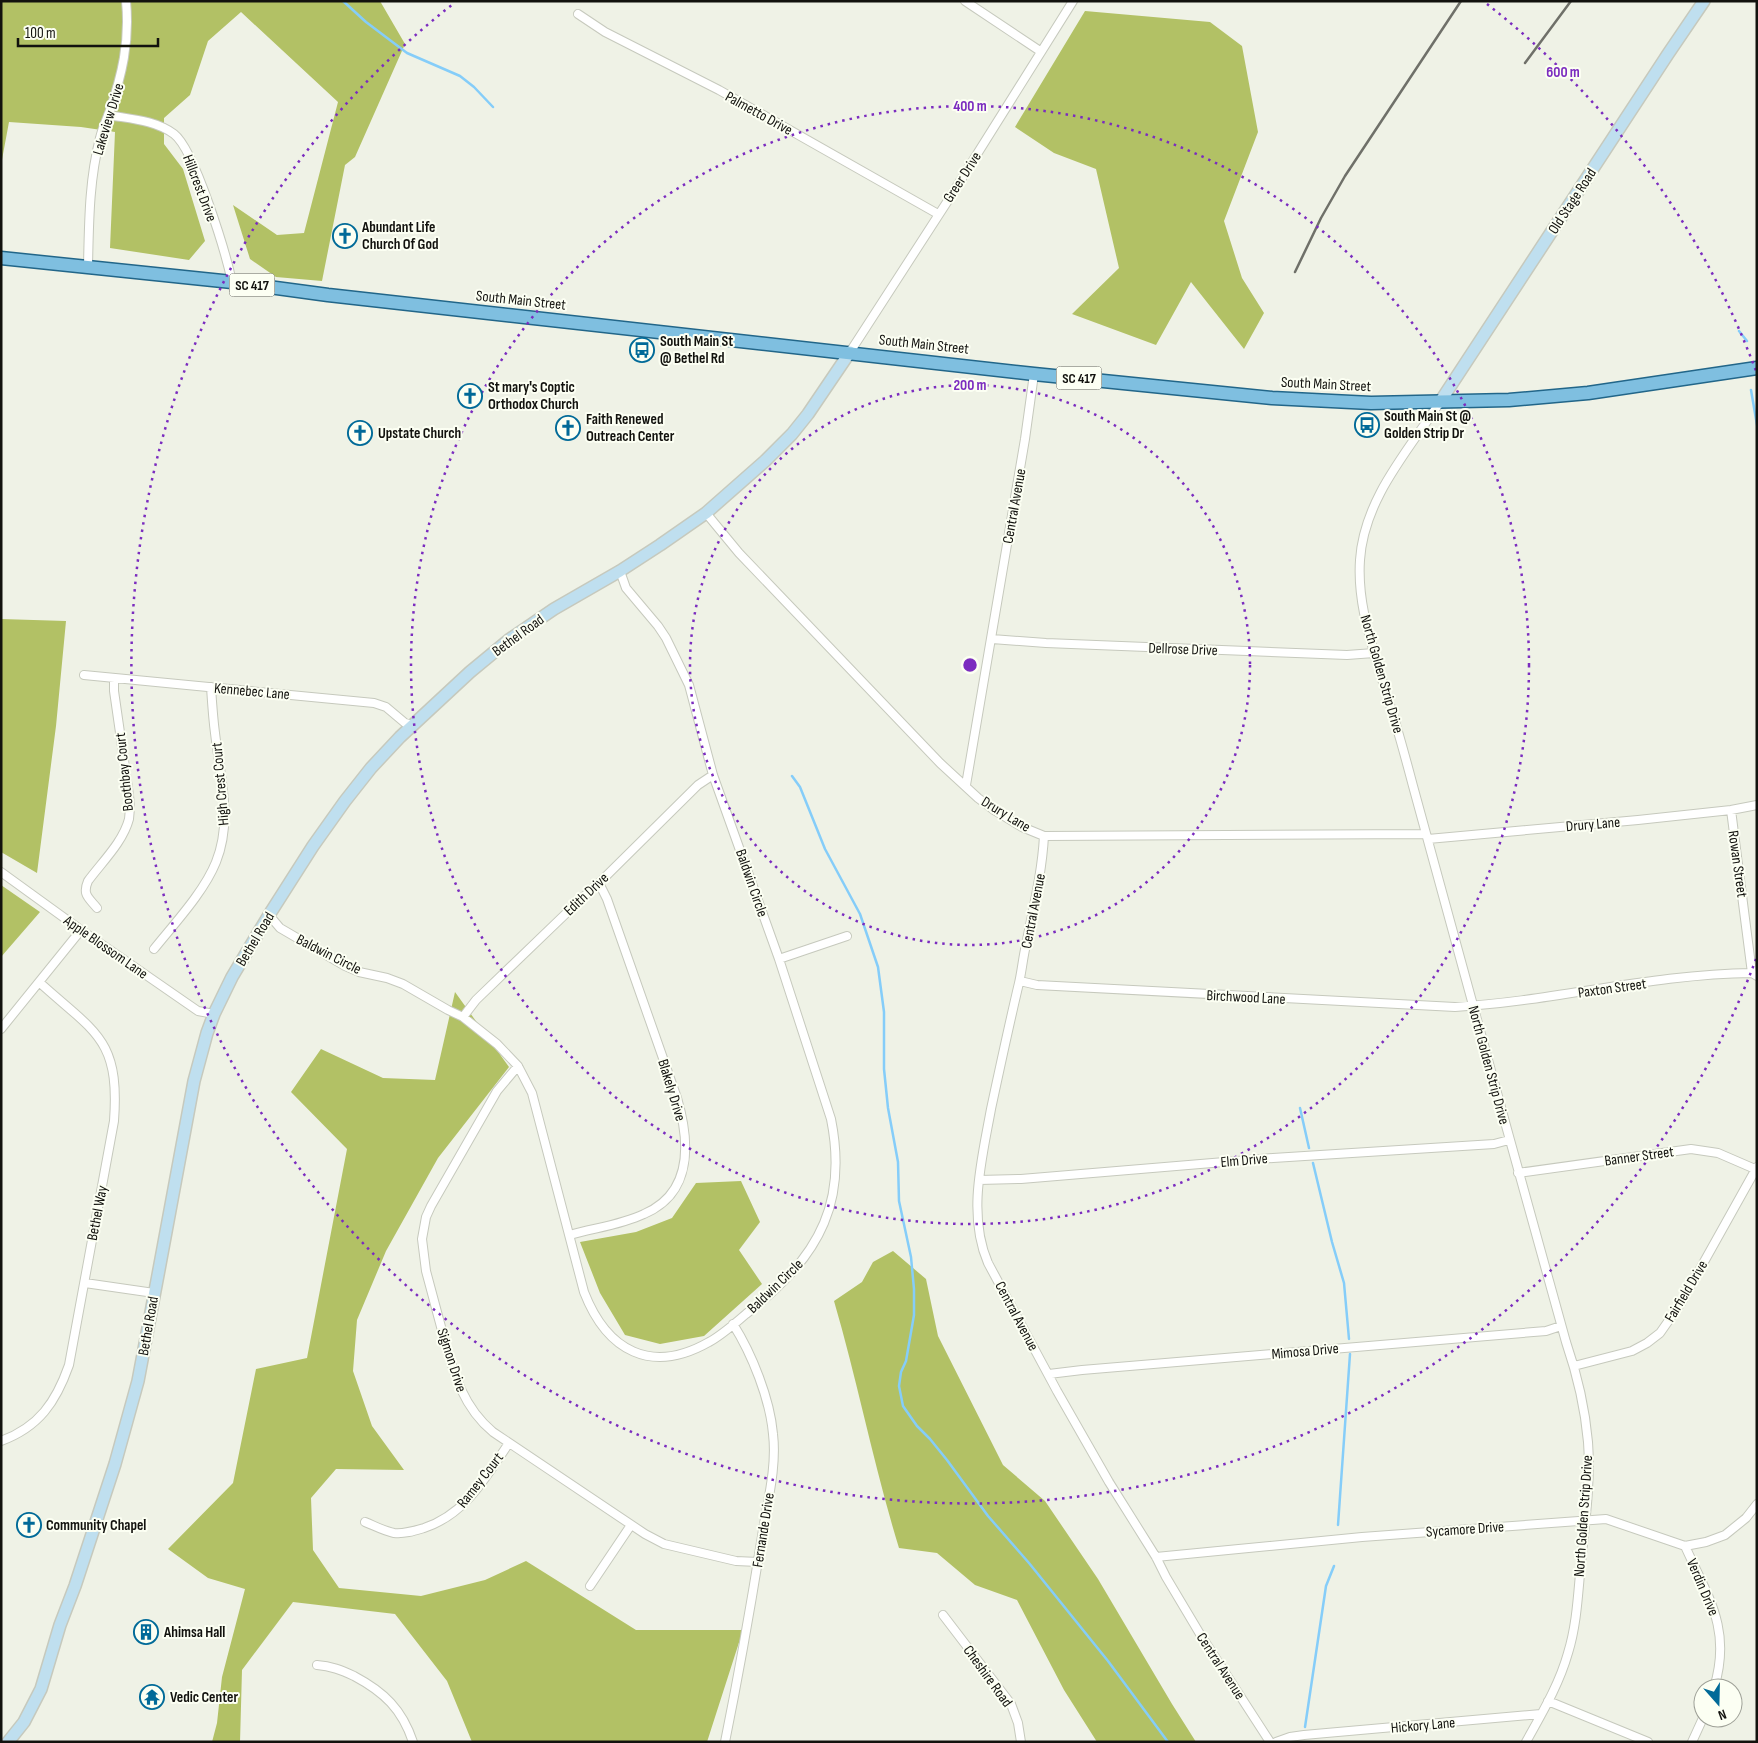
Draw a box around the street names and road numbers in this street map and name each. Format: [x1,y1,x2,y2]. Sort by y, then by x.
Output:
street label: Lakeview Drive [89,81,128,157]
street label: Palmetto Drive [722,87,796,140]
street label: Greer Drive [939,148,986,206]
street label: Hillcrest Drive [178,152,221,224]
street label: Old Stage Road [1544,165,1601,238]
road number: SC 417 [230,274,274,296]
street label: South Main Street [475,286,567,315]
street label: South Main Street [878,330,970,359]
road number: SC 417 [1056,366,1102,389]
street label: South Main Street [1280,373,1372,396]
street label: Central Avenue [999,467,1030,545]
street label: Bethel Road [488,610,548,661]
street label: North Golden Strip Drive [1356,613,1407,736]
street label: Dellrose Drive [1148,639,1218,660]
street label: Kennebec Lane [213,679,291,704]
street label: Boothbay Court [111,731,138,812]
street label: High Crest Court [207,741,234,826]
street label: Drury Lane [978,792,1034,837]
street label: Drury Lane [1565,813,1621,836]
street label: Rowan Street [1723,829,1752,899]
street label: Baldwin Circle [731,847,772,920]
street label: Edith Drive [560,869,613,920]
street label: Central Avenue [1017,872,1050,950]
street label: Bethel Road [232,909,279,970]
street label: Apple Blossom Lane [59,911,152,983]
street label: Baldwin Circle [293,930,365,979]
street label: Paxton Street [1577,974,1648,1003]
street label: Birchwood Lane [1206,986,1286,1009]
street label: North Golden Strip Drive [1464,1004,1514,1127]
street label: Blakely Drive [653,1057,690,1123]
street label: Banner Street [1603,1142,1675,1171]
street label: Elm Drive [1220,1149,1268,1172]
street label: Bethel Way [83,1184,112,1242]
street label: Baldwin Circle [743,1255,807,1318]
street label: Fairfield Drive [1661,1257,1712,1326]
street label: Central Avenue [990,1278,1043,1354]
street label: Bethel Road [134,1295,163,1357]
street label: Sigmon Drive [432,1326,471,1394]
street label: Mimosa Drive [1271,1339,1339,1364]
street label: Ramey Court [453,1449,508,1512]
street label: North Golden Strip Drive [1570,1454,1597,1578]
street label: Fernande Drive [748,1491,779,1569]
street label: Sycamore Drive [1425,1517,1505,1542]
street label: Verdin Drive [1682,1556,1723,1619]
street label: Central Avenue [1192,1629,1249,1703]
street label: Cheshire Road [959,1642,1016,1711]
street label: Hickory Lane [1390,1713,1456,1738]

